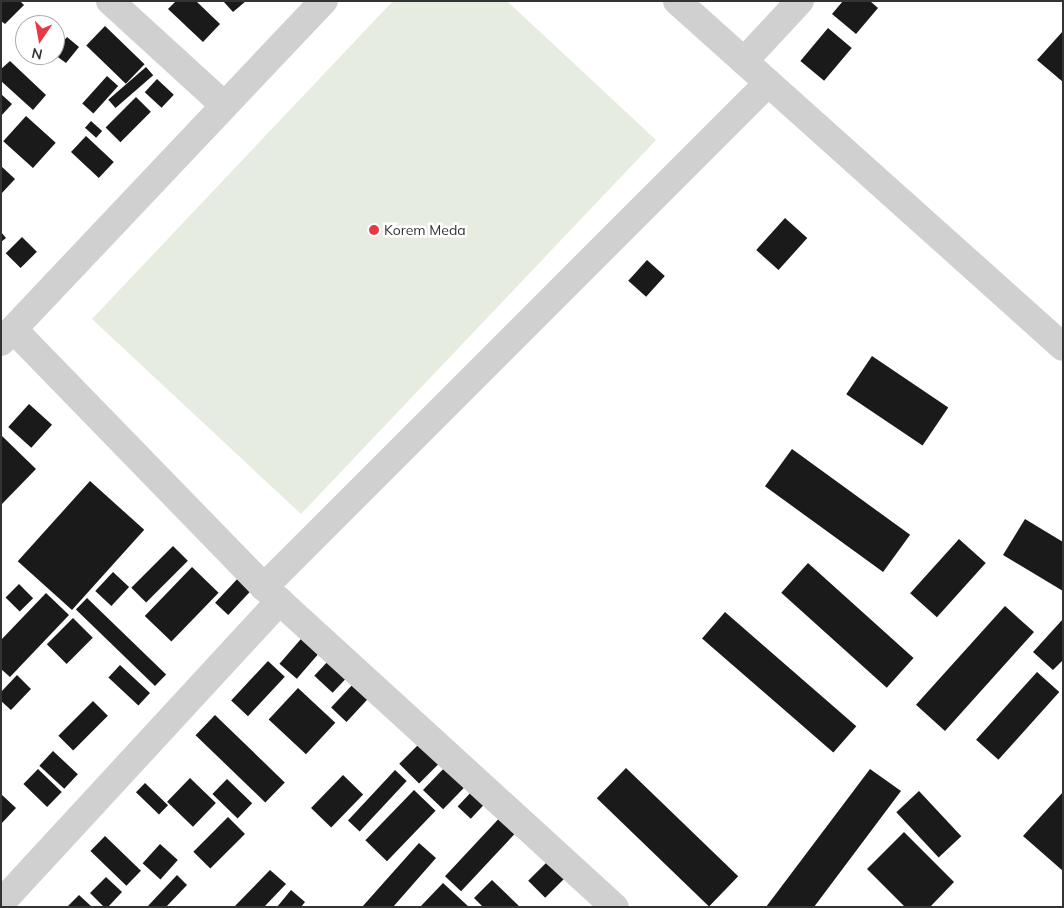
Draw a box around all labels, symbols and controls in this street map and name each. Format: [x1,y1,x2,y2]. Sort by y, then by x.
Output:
north arrow [15,15,65,65]
text: N [30,44,44,64]
place label: Korem Meda [384,222,466,238]
marker: Korem Meda [368,224,380,236]

